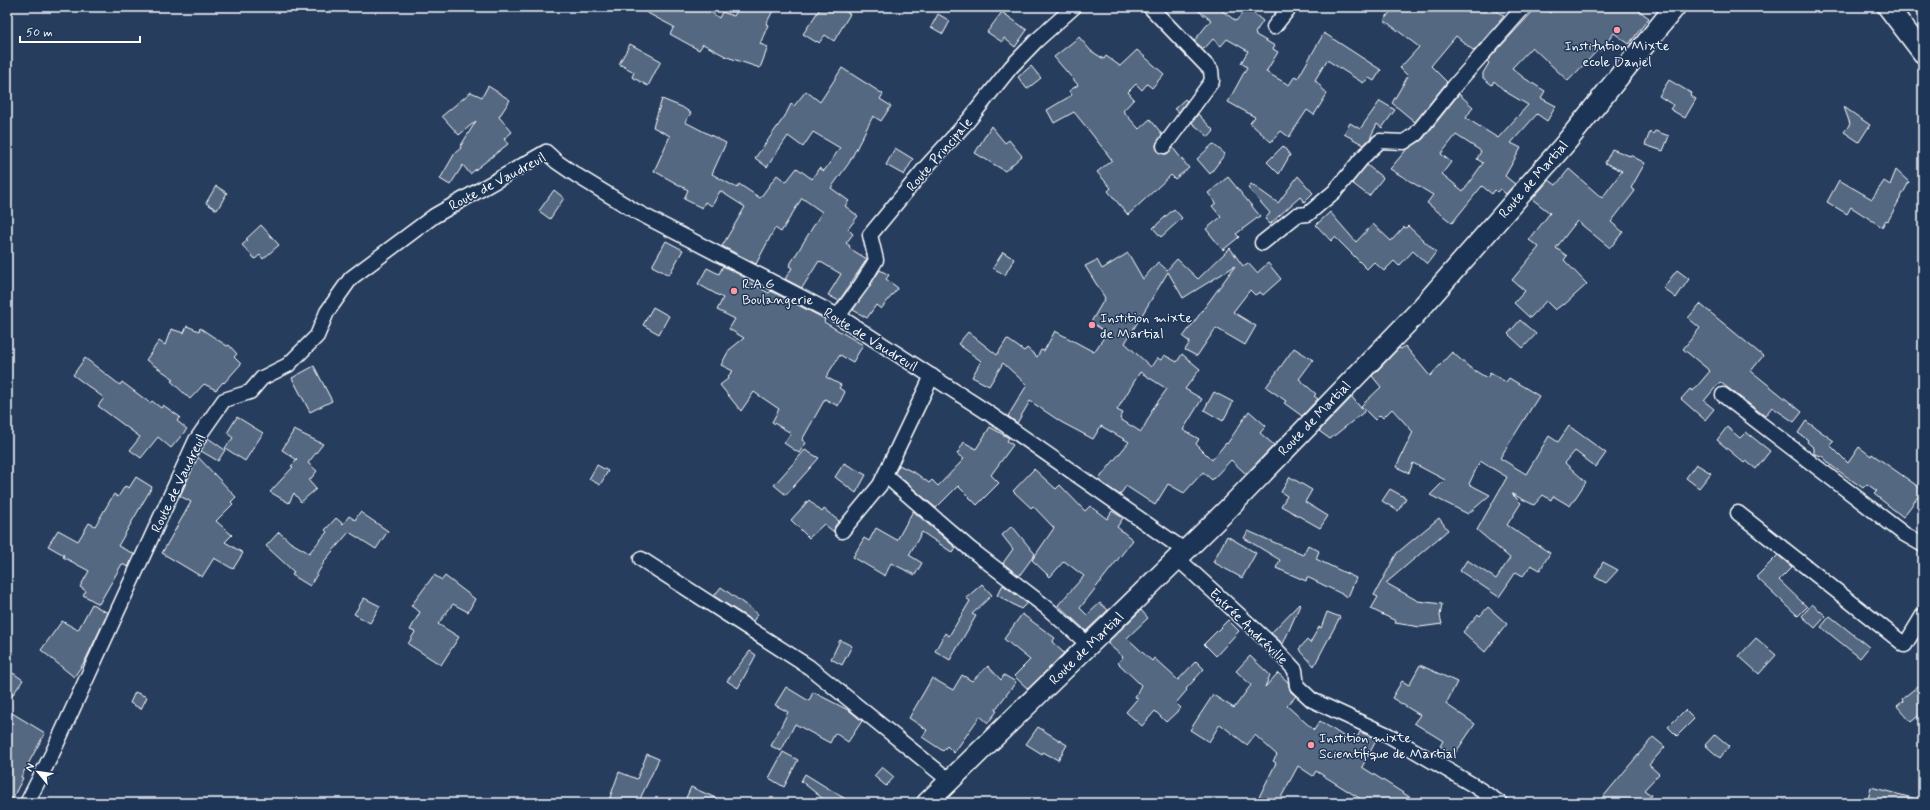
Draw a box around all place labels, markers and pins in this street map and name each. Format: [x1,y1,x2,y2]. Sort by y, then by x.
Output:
marker: Institution Mixte ecole Daniel [1612,25,1622,35]
place label: Institution Mixte ecole Daniel [1564,37,1670,71]
place label: R.A.G Boulangerie [742,275,813,309]
marker: R.A.G Boulangerie [729,286,739,296]
place label: Instition mixte de Martial [1100,309,1192,343]
marker: Instition mixte de Martial [1087,320,1097,330]
place label: Instition mixte Scientifique de Martial [1319,729,1457,763]
marker: Instition mixte Scientifique de Martial [1306,740,1316,750]

